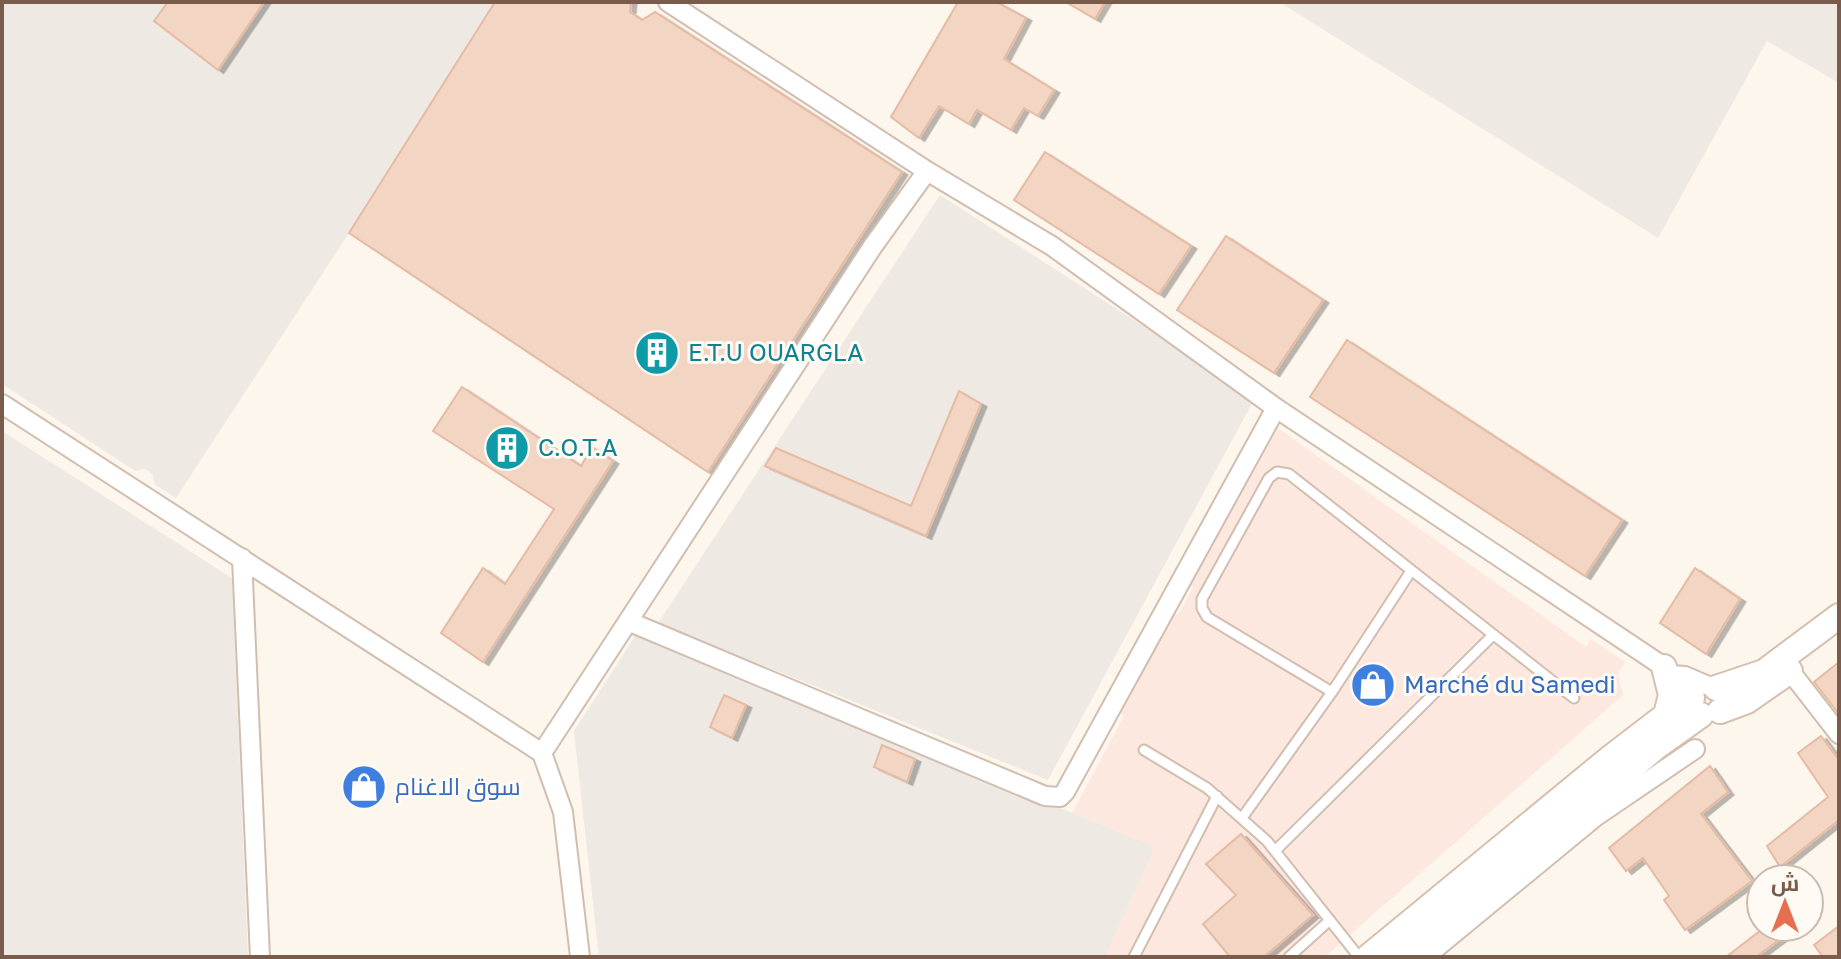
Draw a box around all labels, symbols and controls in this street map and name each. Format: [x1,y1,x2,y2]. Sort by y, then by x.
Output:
building icon: E.T.U OUARGLA [633,329,681,377]
place label: E.T.U OUARGLA [688,337,863,366]
building icon: C.O.T.A [483,424,531,472]
place label: C.O.T.A [538,432,618,461]
shop icon: Marché du Samedi [1349,661,1397,709]
place label: Marché du Samedi [1404,669,1616,698]
shop icon: سوق الاغنام [340,763,388,811]
place label: سوق الاغنام [395,771,521,803]
north arrow [1745,863,1825,943]
text: ش [1771,869,1799,897]

